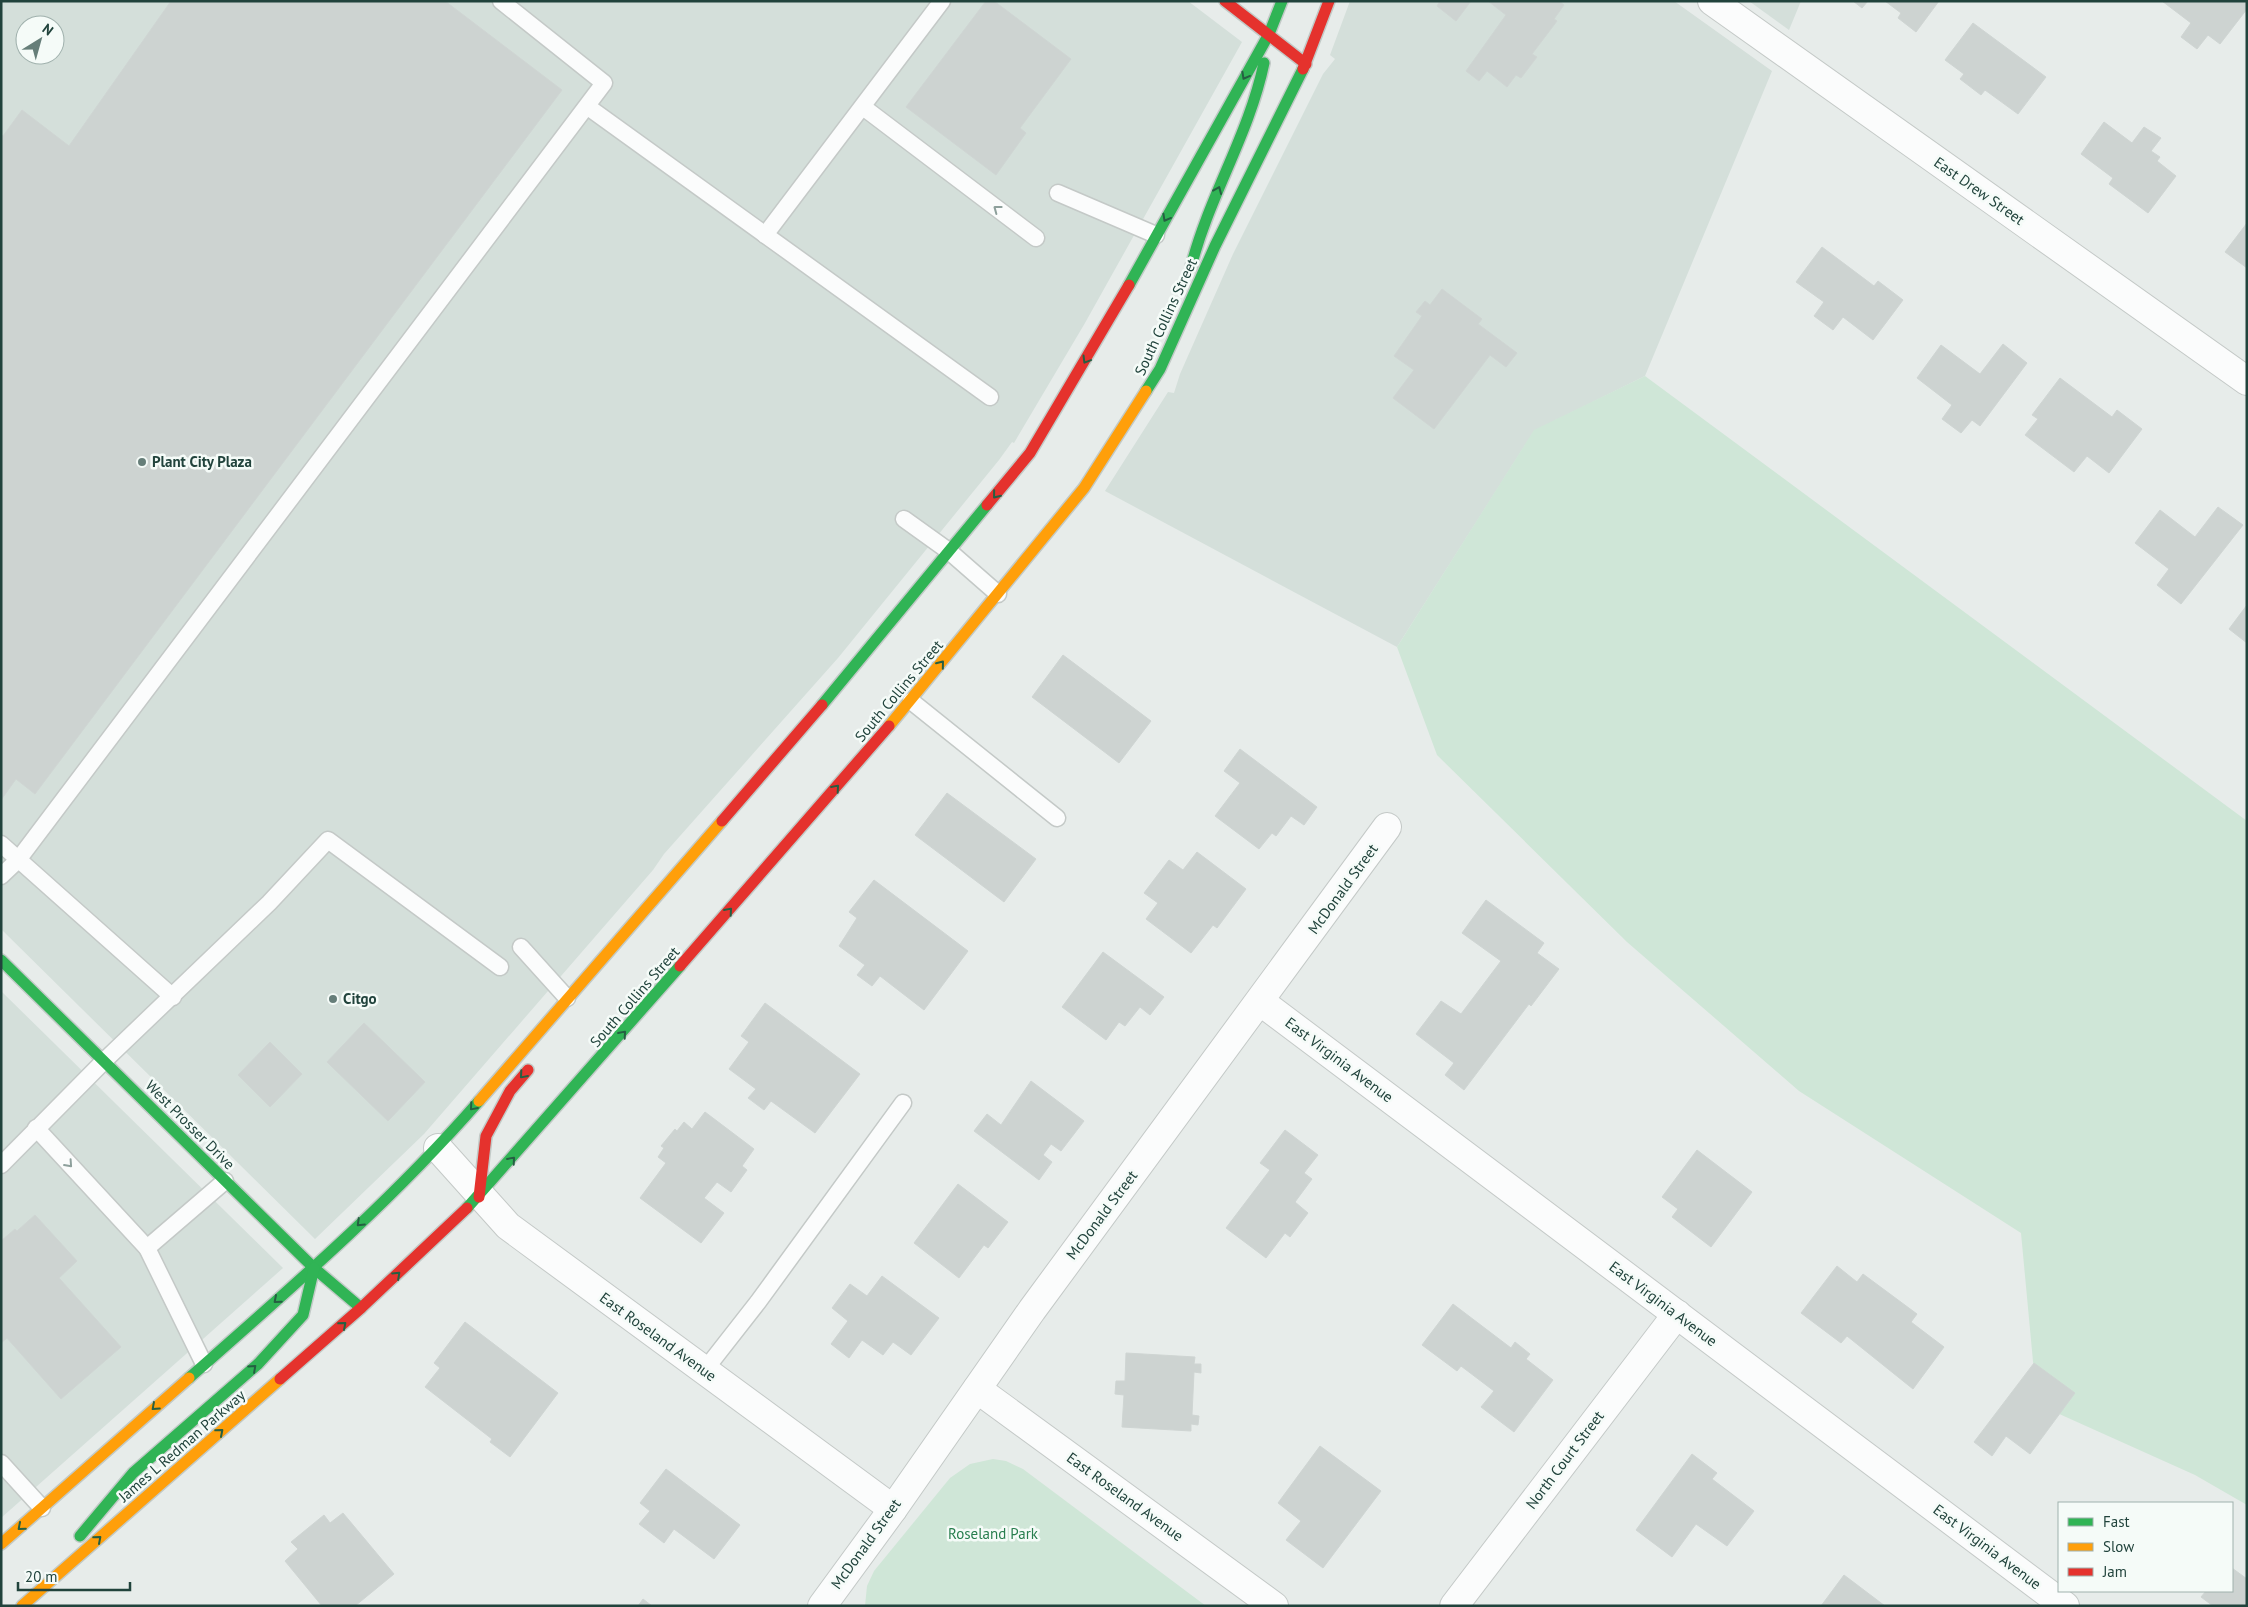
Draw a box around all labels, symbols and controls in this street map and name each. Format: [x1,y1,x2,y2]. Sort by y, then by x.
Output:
north arrow [15,15,65,65]
text: N [39,20,57,40]
one-way arrow [1242,71,1252,80]
street label: East Drew Street [1930,152,2028,229]
one-way arrow [1212,186,1222,194]
one-way arrow [993,206,1003,215]
one-way arrow [1162,213,1172,222]
street label: South Collins Street [1130,255,1201,378]
one-way arrow [1083,354,1093,363]
place label: Plant City Plaza [152,452,252,471]
marker: Plant City Plaza [136,456,148,468]
one-way arrow [993,489,1002,498]
street label: South Collins Street [850,636,947,745]
one-way arrow [936,661,945,670]
one-way arrow [830,785,839,794]
street label: McDonald Street [1303,840,1382,938]
one-way arrow [724,907,733,916]
street label: South Collins Street [586,942,683,1051]
place label: Citgo [343,989,377,1008]
marker: Citgo [327,993,339,1005]
street label: East Virginia Avenue [1282,1013,1397,1106]
one-way arrow [617,1030,626,1039]
one-way arrow [520,1070,529,1079]
street label: West Prosser Drive [142,1076,239,1173]
one-way arrow [470,1101,479,1110]
one-way arrow [506,1157,515,1166]
one-way arrow [63,1158,72,1167]
street label: McDonald Street [1062,1166,1141,1263]
one-way arrow [357,1217,366,1226]
street label: East Virginia Avenue [1606,1257,1721,1350]
one-way arrow [391,1272,400,1281]
street label: East Roseland Avenue [596,1288,720,1385]
one-way arrow [274,1294,283,1303]
one-way arrow [337,1322,346,1331]
one-way arrow [247,1365,256,1374]
street label: James L Redman Parkway [114,1385,249,1507]
one-way arrow [152,1402,161,1411]
street label: North Court Street [1521,1407,1608,1513]
one-way arrow [215,1429,224,1438]
street label: East Roseland Avenue [1063,1448,1187,1545]
street label: McDonald Street [826,1495,905,1593]
street label: East Virginia Avenue [1930,1500,2045,1593]
legend [2058,1502,2233,1592]
text: Fast [2103,1512,2130,1531]
one-way arrow [17,1521,26,1530]
park label: Roseland Park [948,1524,1039,1543]
one-way arrow [92,1536,101,1545]
text: Slow [2103,1537,2134,1556]
scale bar [18,1560,130,1592]
text: Jam [2102,1562,2127,1581]
text: 20 m [25,1567,58,1586]

